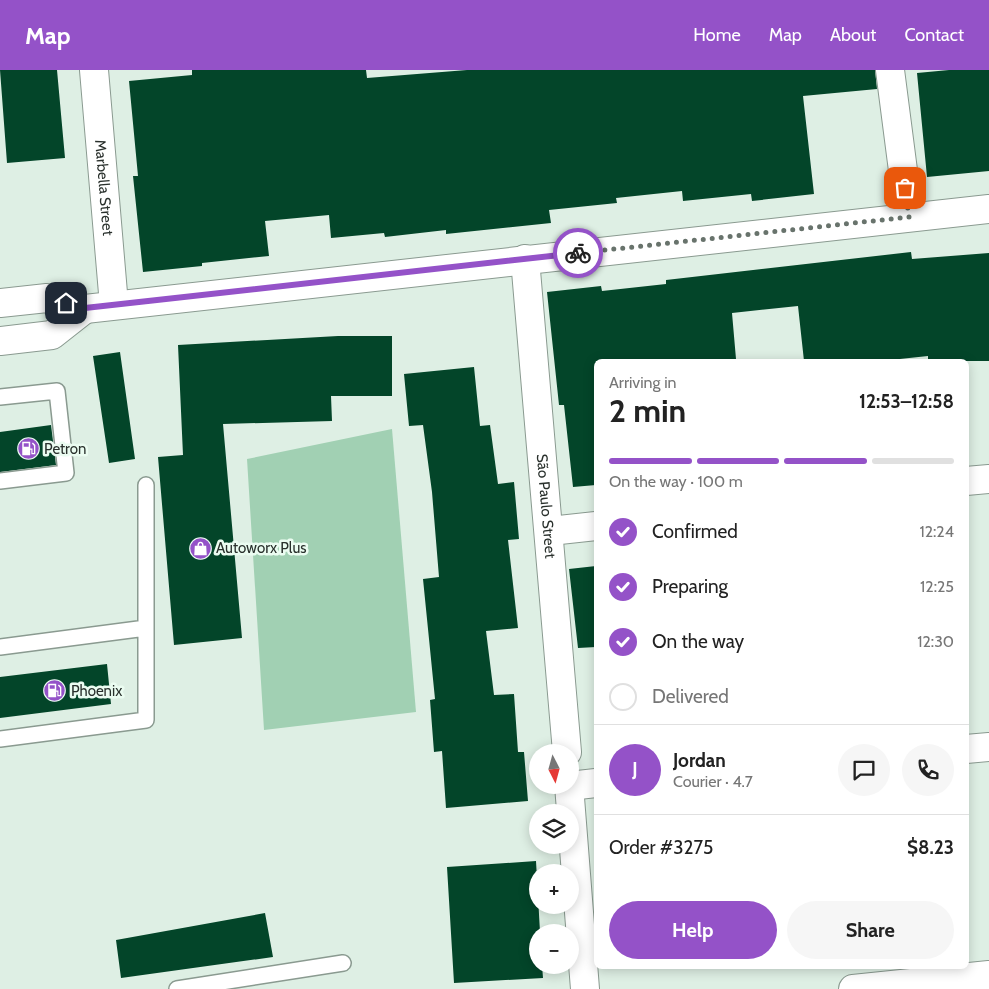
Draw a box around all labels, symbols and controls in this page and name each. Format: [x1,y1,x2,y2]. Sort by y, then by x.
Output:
text: Map [25,21,71,50]
text: Home [693,24,741,46]
text: Map [769,24,802,46]
text: About [830,24,876,46]
text: Contact [904,24,964,46]
street label: Marbella Street [91,139,117,236]
pin [884,167,926,209]
icon: bag [891,174,919,202]
courier [553,228,603,278]
icon: bike [564,239,592,267]
pin [45,282,87,324]
icon: home [52,289,80,317]
text: Arriving in [609,373,676,392]
text: 12:53–12:58 [859,390,954,413]
text: 2 min [609,391,686,430]
fuel station icon: Petron [16,437,40,461]
place label: Petron [44,440,86,458]
street label: São Paulo Street [533,453,559,559]
text: On the way · 100 m [609,472,743,491]
icon: check [609,518,637,546]
text: Confirmed [652,520,738,543]
text: 12:24 [919,522,954,541]
shop icon: Autoworx Plus [188,536,212,560]
place label: Autoworx Plus [216,539,306,557]
icon: check [609,573,637,601]
text: Preparing [652,575,728,598]
text: 12:25 [920,577,954,596]
icon: check [609,628,637,656]
text: On the way [652,630,744,653]
text: 12:30 [917,632,954,651]
fuel station icon: Phoenix [43,679,67,703]
place label: Phoenix [71,682,122,700]
text: Delivered [652,685,729,708]
north arrow [529,744,579,794]
map controls [529,744,579,974]
button: chat [838,744,890,796]
button: phone [902,744,954,796]
text: Jordan [673,749,726,772]
text: J [632,758,638,781]
text: Courier · 4.7 [673,772,753,791]
button: layers [529,804,579,854]
text: Order #3275 [609,836,713,859]
text: $8.23 [907,836,954,859]
button: + [529,864,579,914]
button: Help [609,901,777,959]
button: Share [787,901,954,959]
button: − [529,924,579,974]

